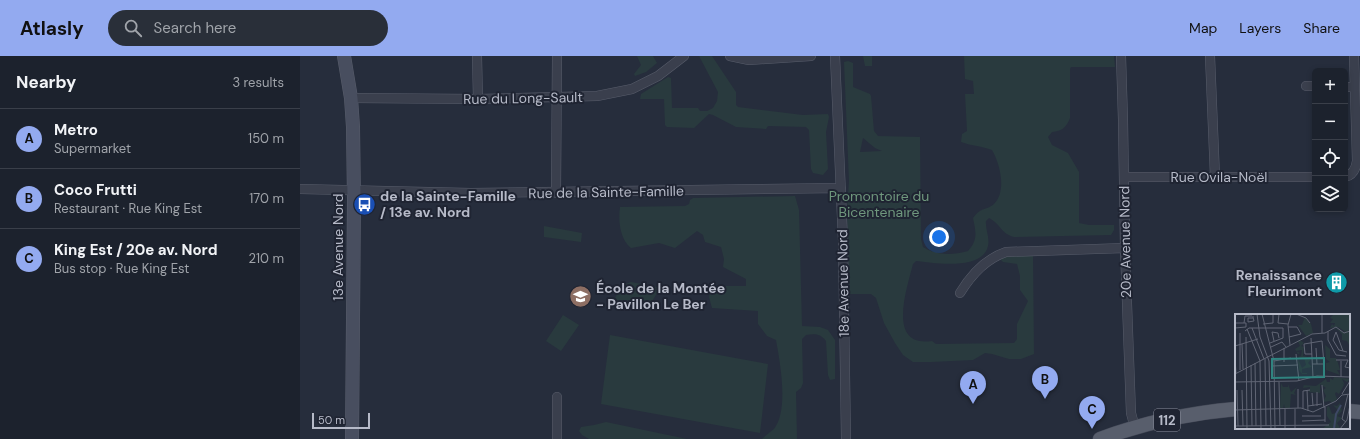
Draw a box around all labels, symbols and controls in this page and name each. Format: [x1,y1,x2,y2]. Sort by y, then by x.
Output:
search box [108,10,388,46]
text: Atlasly [20,16,84,41]
icon: search [122,17,144,39]
text: Search here [154,18,236,38]
text: Map [1189,19,1217,37]
text: Layers [1239,19,1281,37]
text: Share [1303,19,1340,37]
map controls [1312,68,1348,212]
button: + [1312,68,1348,104]
text: Nearby [16,71,76,93]
text: 3 results [232,74,284,91]
street label: Rue du Long-Sault [463,88,583,108]
button: − [1312,104,1348,140]
text: Metro [54,120,98,140]
text: A [24,130,34,147]
text: 150 m [248,130,284,147]
text: Supermarket [54,140,131,157]
button: locate [1312,140,1348,176]
street label: Rue Ovila-Noël [1171,168,1267,186]
button: layers [1312,176,1348,212]
text: Coco Frutti [54,180,137,200]
street label: Rue de la Sainte-Famille [528,182,684,202]
street label: 20e Avenue Nord [1115,186,1135,298]
place label: de la Sainte-Famille / 13e av. Nord [380,187,516,221]
park label: Promontoire du Bicentenaire [829,187,929,221]
text: B [25,190,33,207]
text: 170 m [249,190,284,207]
bus stop icon: de la Sainte-Famille / 13e av. Nord [351,191,377,217]
street label: 13e Avenue Nord [329,193,347,301]
text: Restaurant · Rue King Est [54,200,202,217]
your location [929,227,949,247]
street label: 18e Avenue Nord [833,229,853,337]
text: King Est / 20e av. Nord [54,240,217,260]
text: C [24,250,34,267]
text: 210 m [249,250,284,267]
text: Bus stop · Rue King Est [54,260,189,277]
place label: Renaissance Fleurimont [1236,266,1322,300]
building icon: Renaissance Fleurimont [1324,270,1350,296]
place label: École de la Montée - Pavillon Le Ber [596,279,725,313]
school or university icon: École de la Montée - Pavillon Le Ber [567,283,593,309]
inset map [1235,314,1350,429]
pin: B [1032,366,1058,399]
pin: A [960,371,986,404]
pin: C [1079,396,1105,429]
road number: 112 [1154,409,1180,431]
scale bar [312,411,370,430]
text: 50 m [318,413,345,427]

